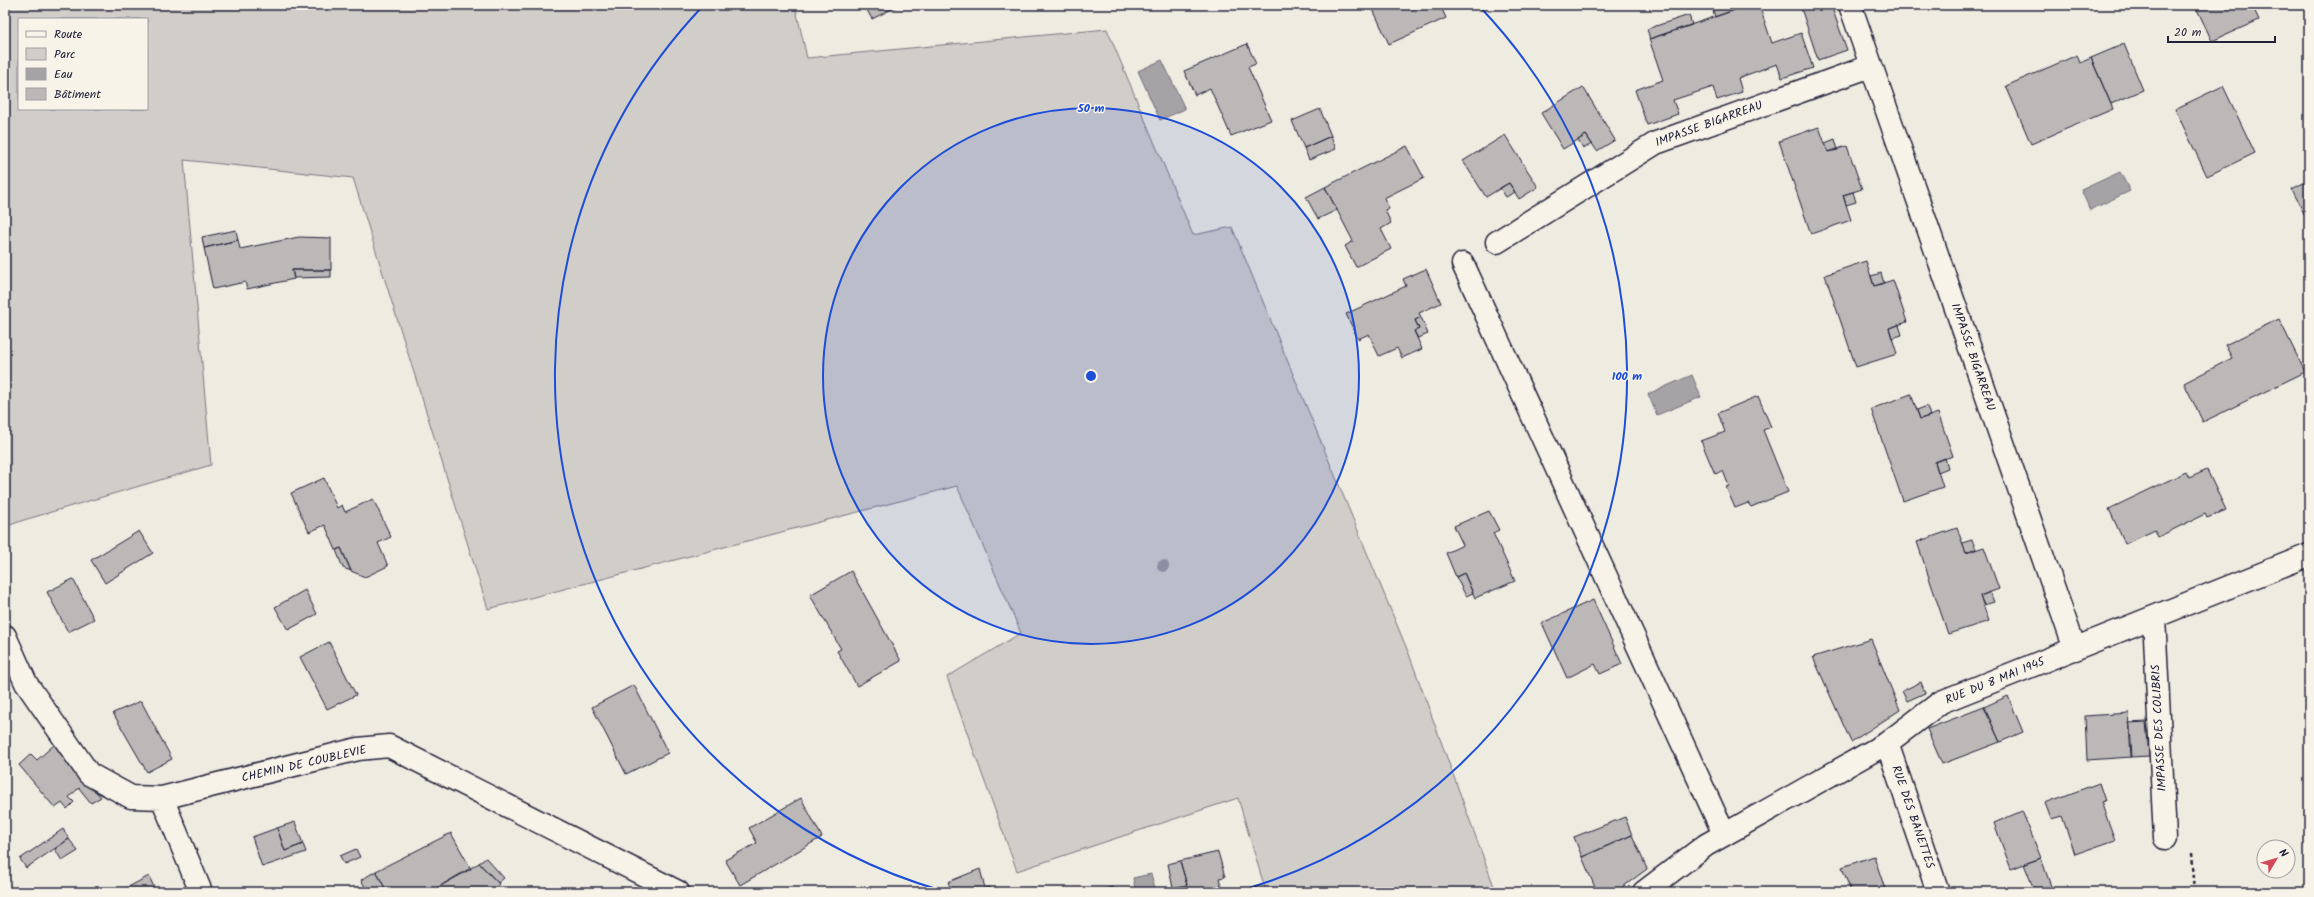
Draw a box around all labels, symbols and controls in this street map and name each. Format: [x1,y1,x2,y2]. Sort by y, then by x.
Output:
legend [18,18,148,110]
scale bar [2168,18,2275,44]
text: 20 m [2174,23,2202,42]
text: Route [54,25,83,44]
text: Parc [54,45,75,64]
text: Eau [54,65,73,84]
text: Bâtiment [54,85,101,104]
street label: IMPASSE BIGARREAU [1653,96,1765,152]
text: 50 m [1077,99,1105,118]
street label: IMPASSE BIGARREAU [1946,300,2000,414]
text: 100 m [1612,367,1642,386]
centre of rings [1084,369,1098,383]
street label: RUE DU 8 MAI 1945 [1942,652,2049,710]
street label: IMPASSE DES COLIBRIS [2146,663,2172,792]
street label: CHEMIN DE COUBLEVIE [239,740,369,788]
street label: RUE DES BANETTES [1886,763,1940,872]
north arrow [2256,839,2296,879]
text: N [2274,845,2292,862]

